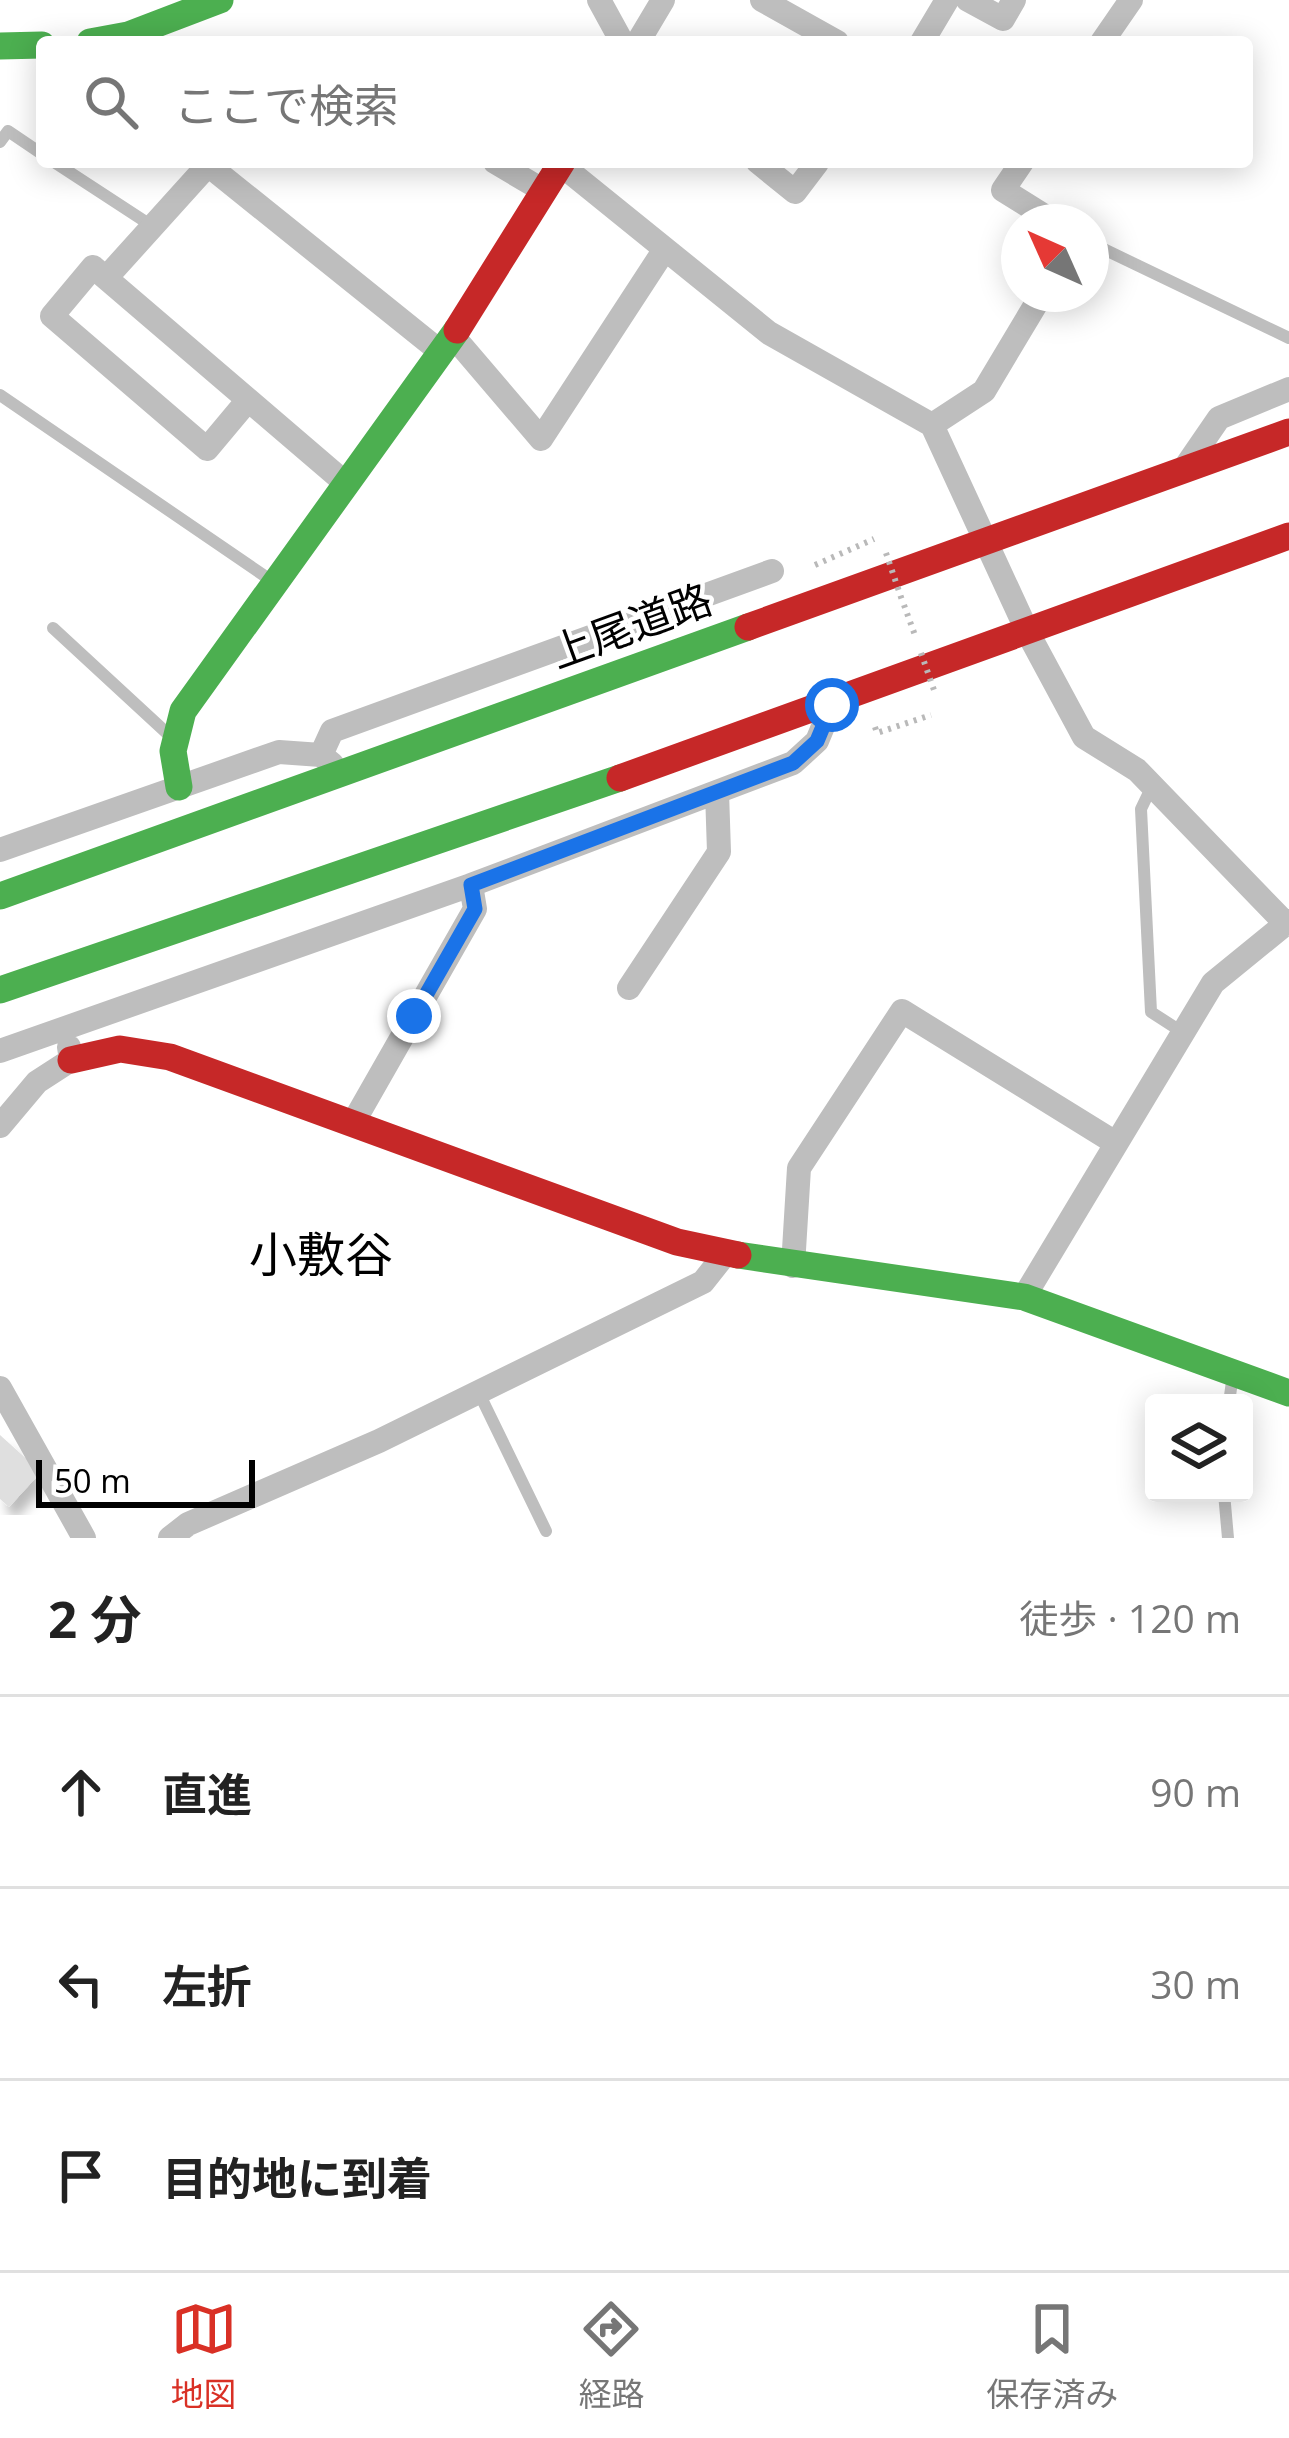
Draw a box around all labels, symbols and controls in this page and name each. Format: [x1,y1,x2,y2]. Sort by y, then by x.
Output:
search box [36,36,1253,168]
icon: search [78,69,144,135]
text: ここで検索 [174,74,399,135]
north arrow [1001,204,1109,312]
street label: 上尾道路 [542,569,719,680]
route start [805,678,859,732]
route end [387,989,441,1043]
district label: 小敷谷 [249,1221,393,1286]
map controls [1145,1394,1253,1502]
button: layers [1145,1394,1253,1502]
scale bar [36,1454,255,1507]
text: 50 m [54,1458,131,1503]
text: 2 分 [48,1583,141,1653]
text: 徒歩 · 120 m [1019,1591,1241,1644]
icon: ahead [48,1759,114,1825]
text: 直進 [162,1763,252,1824]
text: 90 m [1150,1765,1241,1818]
icon: left [48,1951,114,2017]
text: 左折 [162,1955,252,2016]
text: 30 m [1150,1957,1241,2010]
icon: arrive [48,2143,114,2209]
text: 目的地に到着 [162,2147,432,2208]
tab: 地図 [171,2296,237,2416]
tab: 経路 [578,2296,644,2416]
tab: 保存済み [986,2296,1118,2416]

